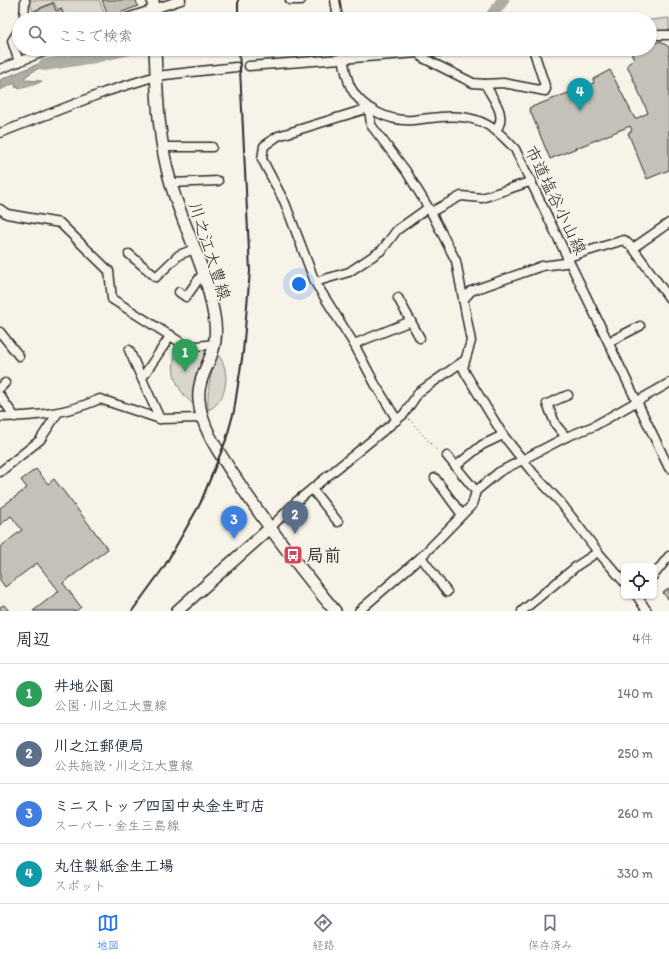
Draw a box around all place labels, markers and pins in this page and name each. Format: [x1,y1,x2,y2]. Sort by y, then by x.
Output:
pin: 4 [567,78,593,111]
pin: 1 [172,339,198,372]
pin: 2 [282,501,308,534]
pin: 3 [221,506,247,539]
bus stop icon: 局前 [282,544,304,566]
place label: 局前 [307,545,341,565]

